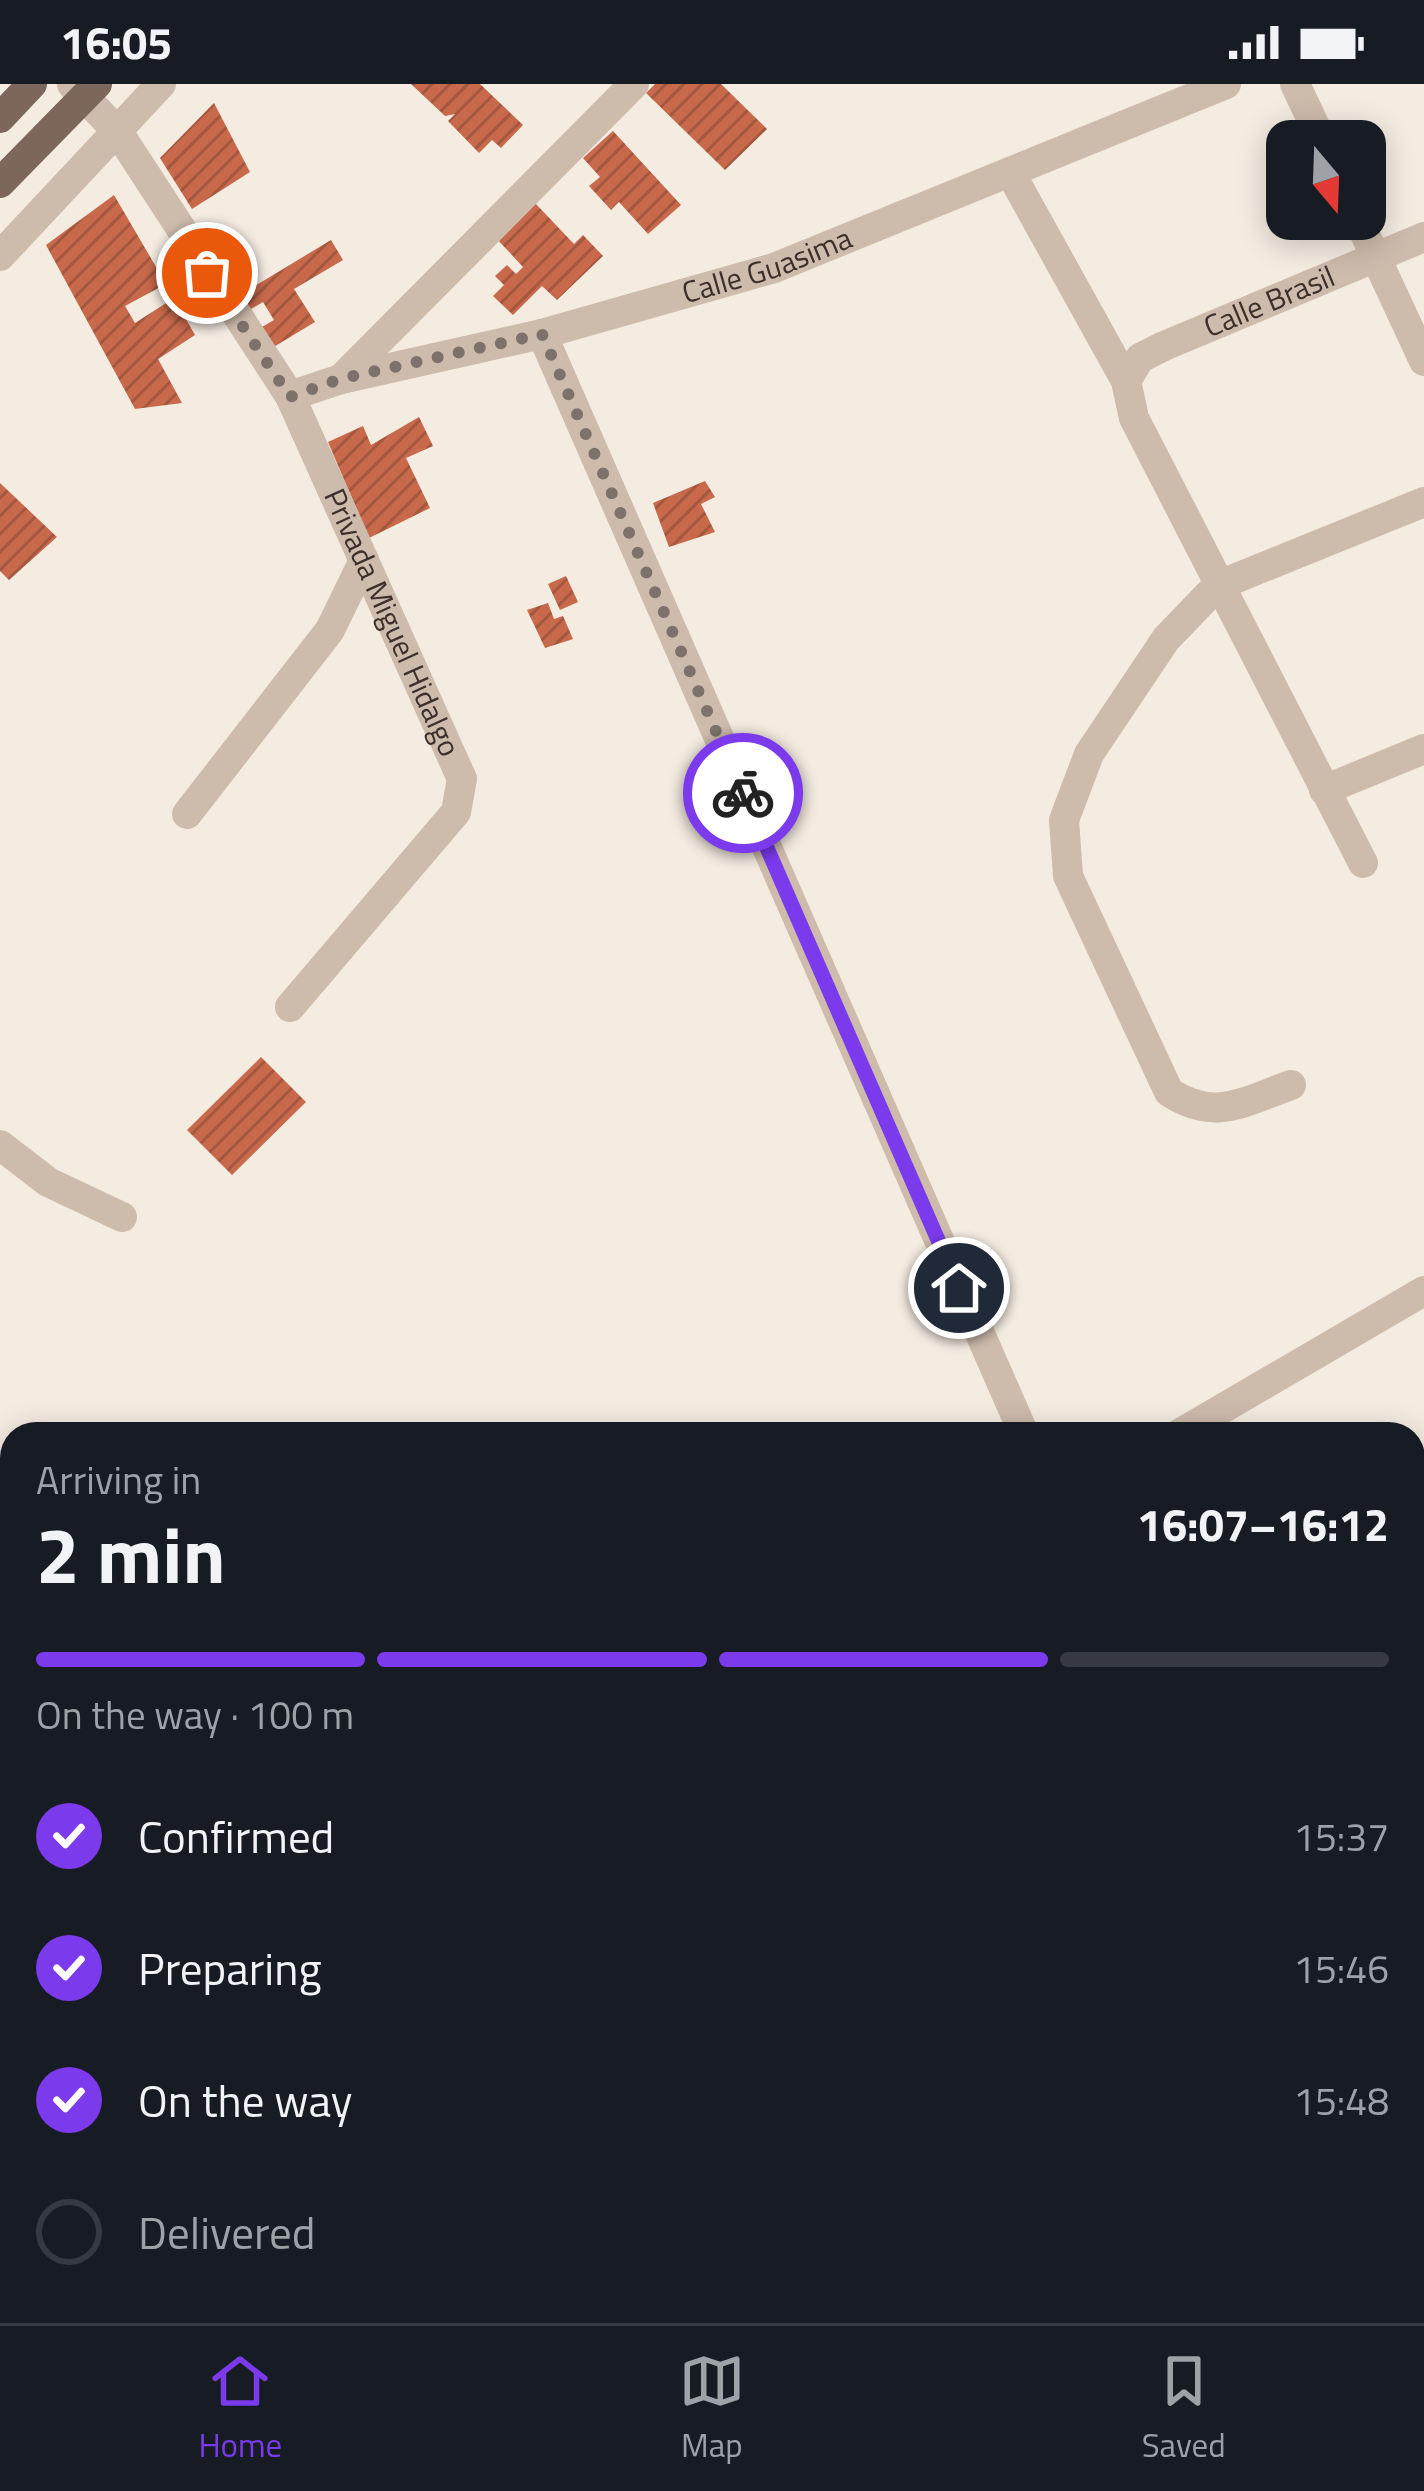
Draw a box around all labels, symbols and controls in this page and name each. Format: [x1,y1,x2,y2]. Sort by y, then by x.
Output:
text: 16:05 [60,8,172,76]
north arrow [1266,120,1386,240]
map controls [1266,120,1386,240]
street label: Calle Guasima [677,215,859,315]
pin [156,222,258,324]
icon: bag [174,240,240,306]
street label: Calle Brasil [1196,253,1342,349]
street label: Privada Miguel Hidalgo [312,481,473,764]
courier [683,733,803,853]
icon: bike [710,760,776,826]
pin [908,1237,1010,1339]
icon: home [926,1255,992,1321]
text: Arriving in [36,1450,201,1509]
text: 16:07–16:12 [1137,1490,1389,1558]
text: 2 min [36,1495,226,1613]
text: On the way · 100 m [36,1685,354,1744]
text: Confirmed [138,1802,334,1870]
icon: check [36,1803,102,1869]
text: 15:37 [1293,1807,1389,1866]
text: Preparing [138,1934,322,2002]
icon: check [36,1935,102,2001]
text: 15:46 [1293,1939,1389,1998]
text: On the way [138,2066,352,2134]
icon: check [36,2067,102,2133]
text: 15:48 [1293,2071,1389,2130]
text: Delivered [138,2198,316,2266]
tab: Home [198,2348,282,2470]
tab: Map [679,2348,745,2470]
tab: Saved [1142,2348,1226,2470]

